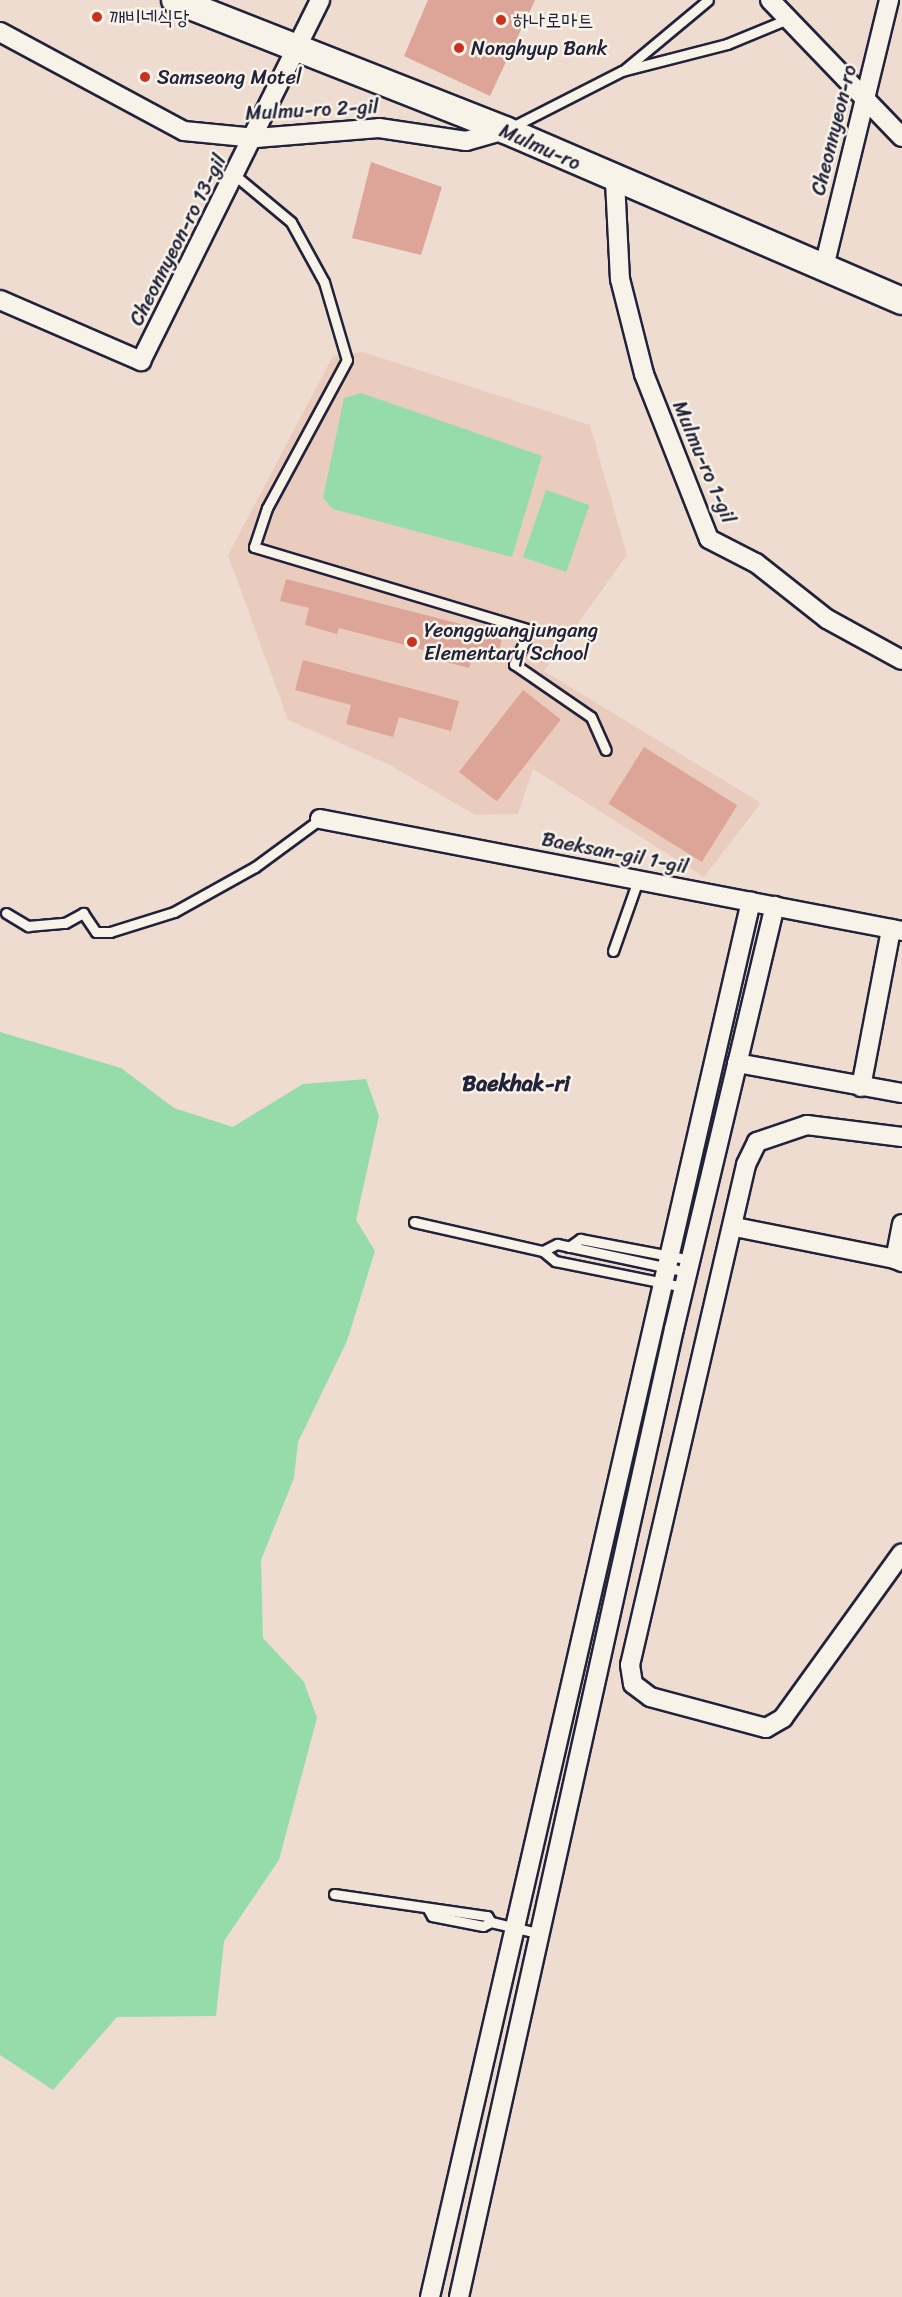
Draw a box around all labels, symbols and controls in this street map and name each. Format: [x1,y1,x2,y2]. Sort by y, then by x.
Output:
place label: 깨비네식당 [109,5,189,29]
place label: 하나로마트 [513,8,593,32]
marker: 깨비네식당 [90,10,104,24]
marker: 하나로마트 [494,13,508,27]
place label: Nonghyup Bank [471,36,607,60]
marker: Nonghyup Bank [452,41,466,55]
street label: Cheonnyeon-ro [806,62,862,198]
place label: Samseong Motel [157,65,302,89]
marker: Samseong Motel [138,70,152,84]
street label: Mulmu-ro 2-gil [245,95,379,125]
street label: Mulmu-ro [496,119,584,175]
street label: Cheonnyeon-ro 13-gil [124,150,232,330]
street label: Mulmu-ro 1-gil [667,397,741,527]
place label: Yeonggwangjungang Elementary School [424,618,598,665]
marker: Yeonggwangjungang Elementary School [405,635,419,649]
street label: Baeksan-gil 1-gil [540,827,690,879]
district label: Baekhak-ri [462,1071,570,1097]

